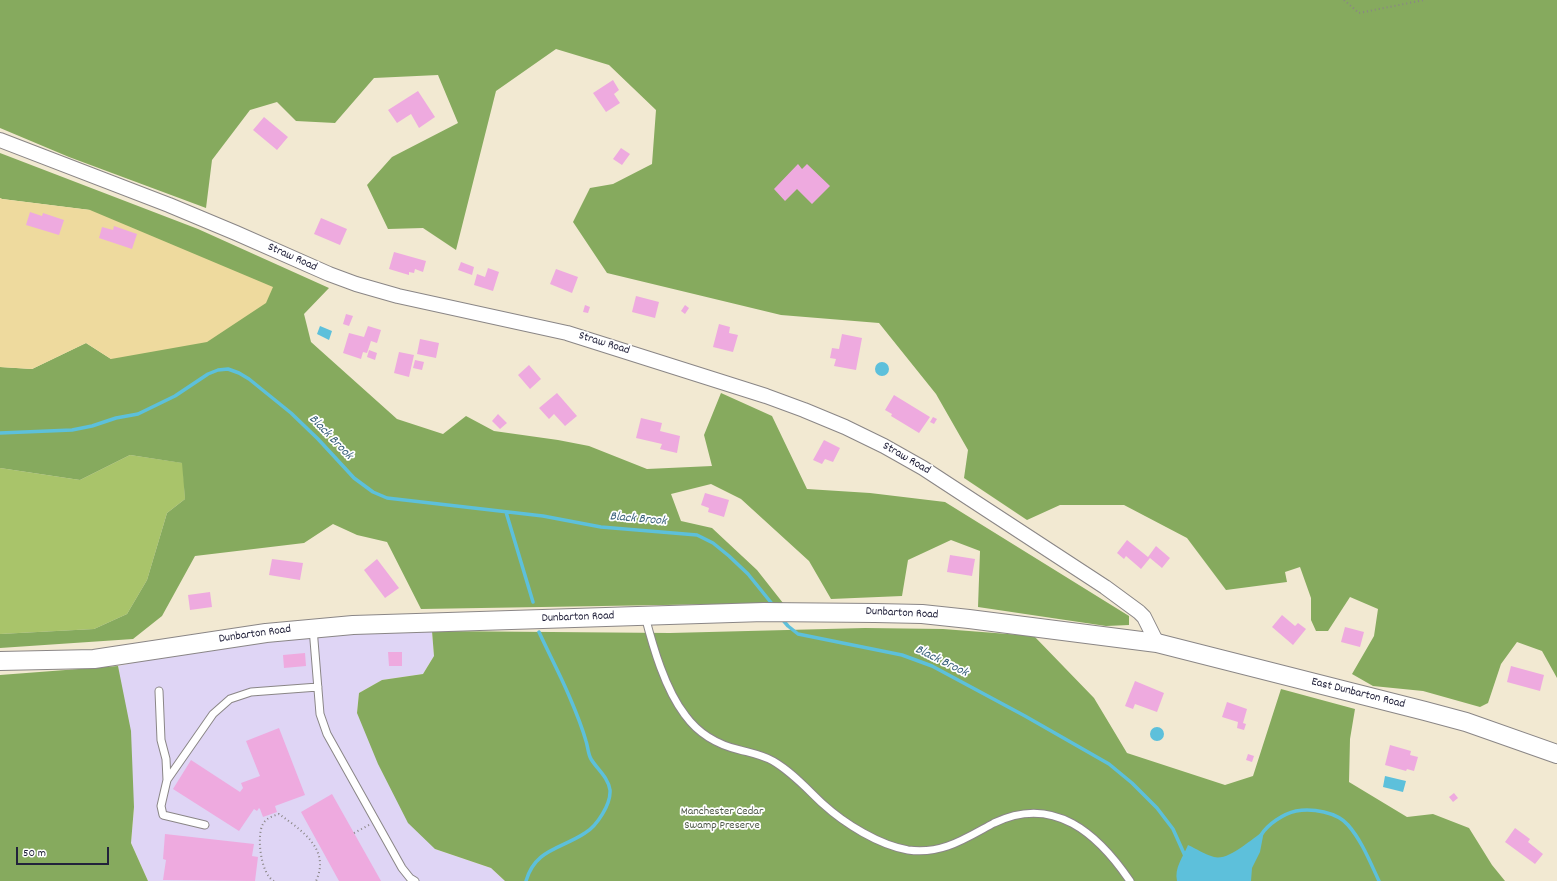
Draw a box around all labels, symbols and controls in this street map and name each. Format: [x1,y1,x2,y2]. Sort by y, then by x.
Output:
street label: Straw Road [265,241,319,275]
street label: Straw Road [577,329,631,359]
water label: Black Brook [305,412,355,464]
street label: Straw Road [880,440,932,478]
water label: Black Brook [609,510,667,530]
street label: Dunbarton Road [865,605,939,623]
street label: Dunbarton Road [541,610,615,626]
street label: Dunbarton Road [218,623,292,647]
water label: Black Brook [912,643,970,681]
street label: East Dunbarton Road [1310,675,1406,713]
park label: Manchester Cedar Swamp Preserve [681,805,763,833]
scale bar [18,839,111,865]
text: 50 m [23,845,46,862]

